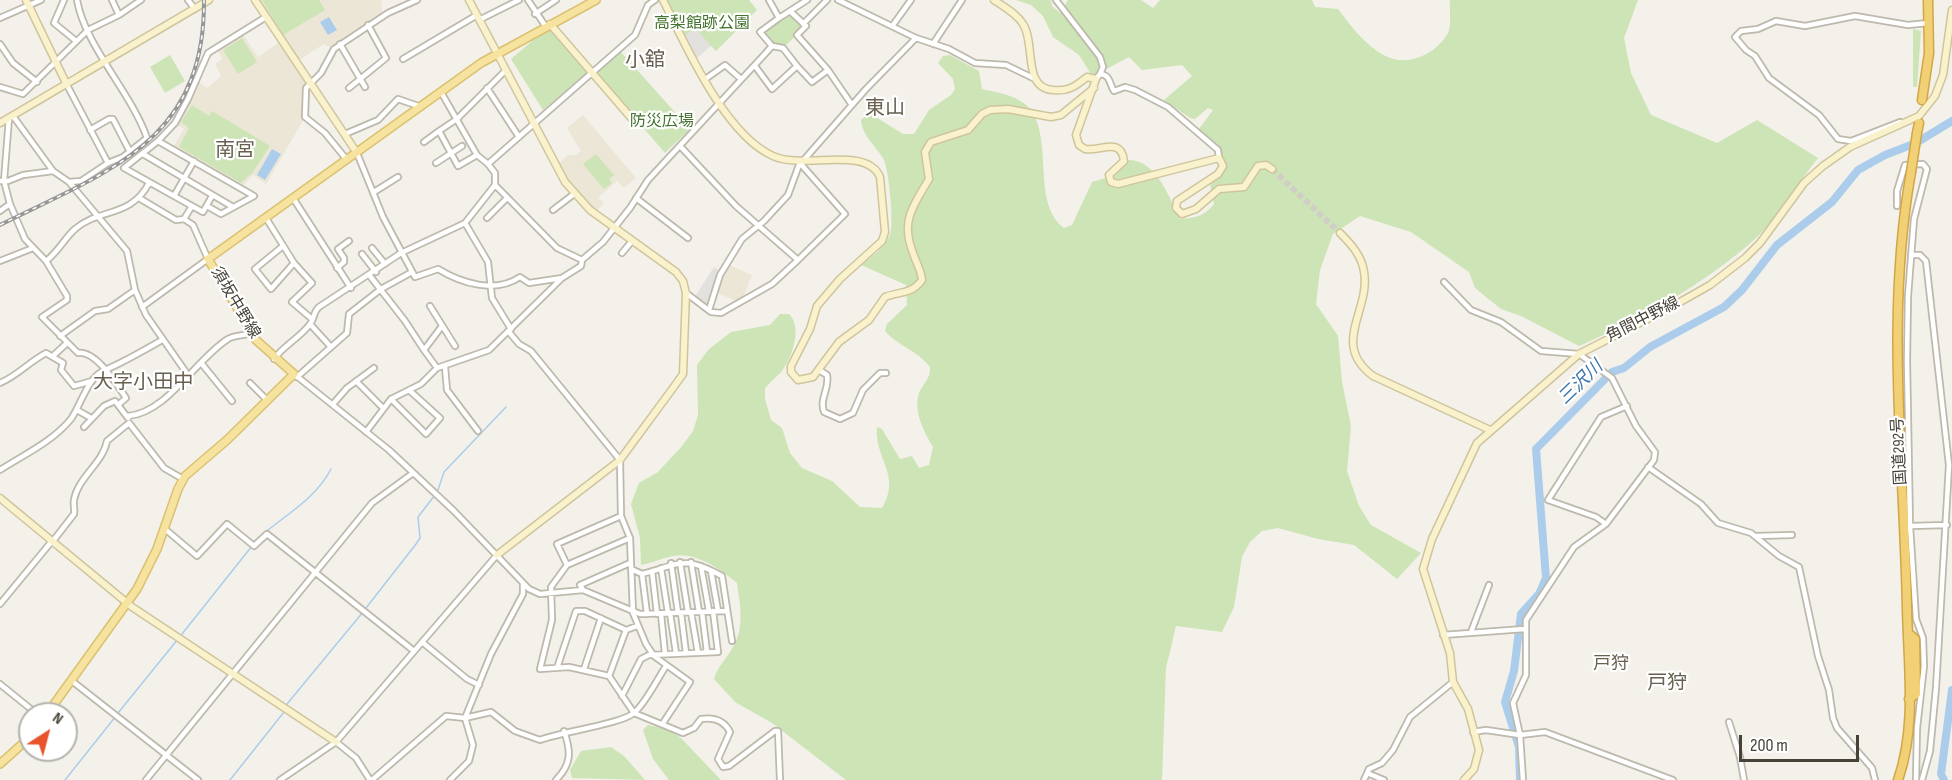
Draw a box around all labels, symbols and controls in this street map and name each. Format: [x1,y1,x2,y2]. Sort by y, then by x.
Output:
park label: 高梨館跡公園 [654,14,750,34]
district label: 小舘 [625,49,665,73]
district label: 東山 [865,97,905,121]
park label: 防災広場 [630,112,694,132]
district label: 南宮 [215,139,255,163]
street label: 須坂中野線 [206,264,264,342]
street label: 角間中野線 [1603,293,1683,347]
water label: 三沢川 [1554,356,1608,410]
district label: 大字小田中 [93,371,193,395]
street label: 国道292号 [1889,416,1911,486]
district label: 戸狩 [1593,653,1629,675]
district label: 戸狩 [1647,672,1687,696]
north arrow [18,702,78,762]
text: N [49,708,67,729]
scale bar [1742,723,1862,761]
text: 200 m [1750,735,1788,756]

